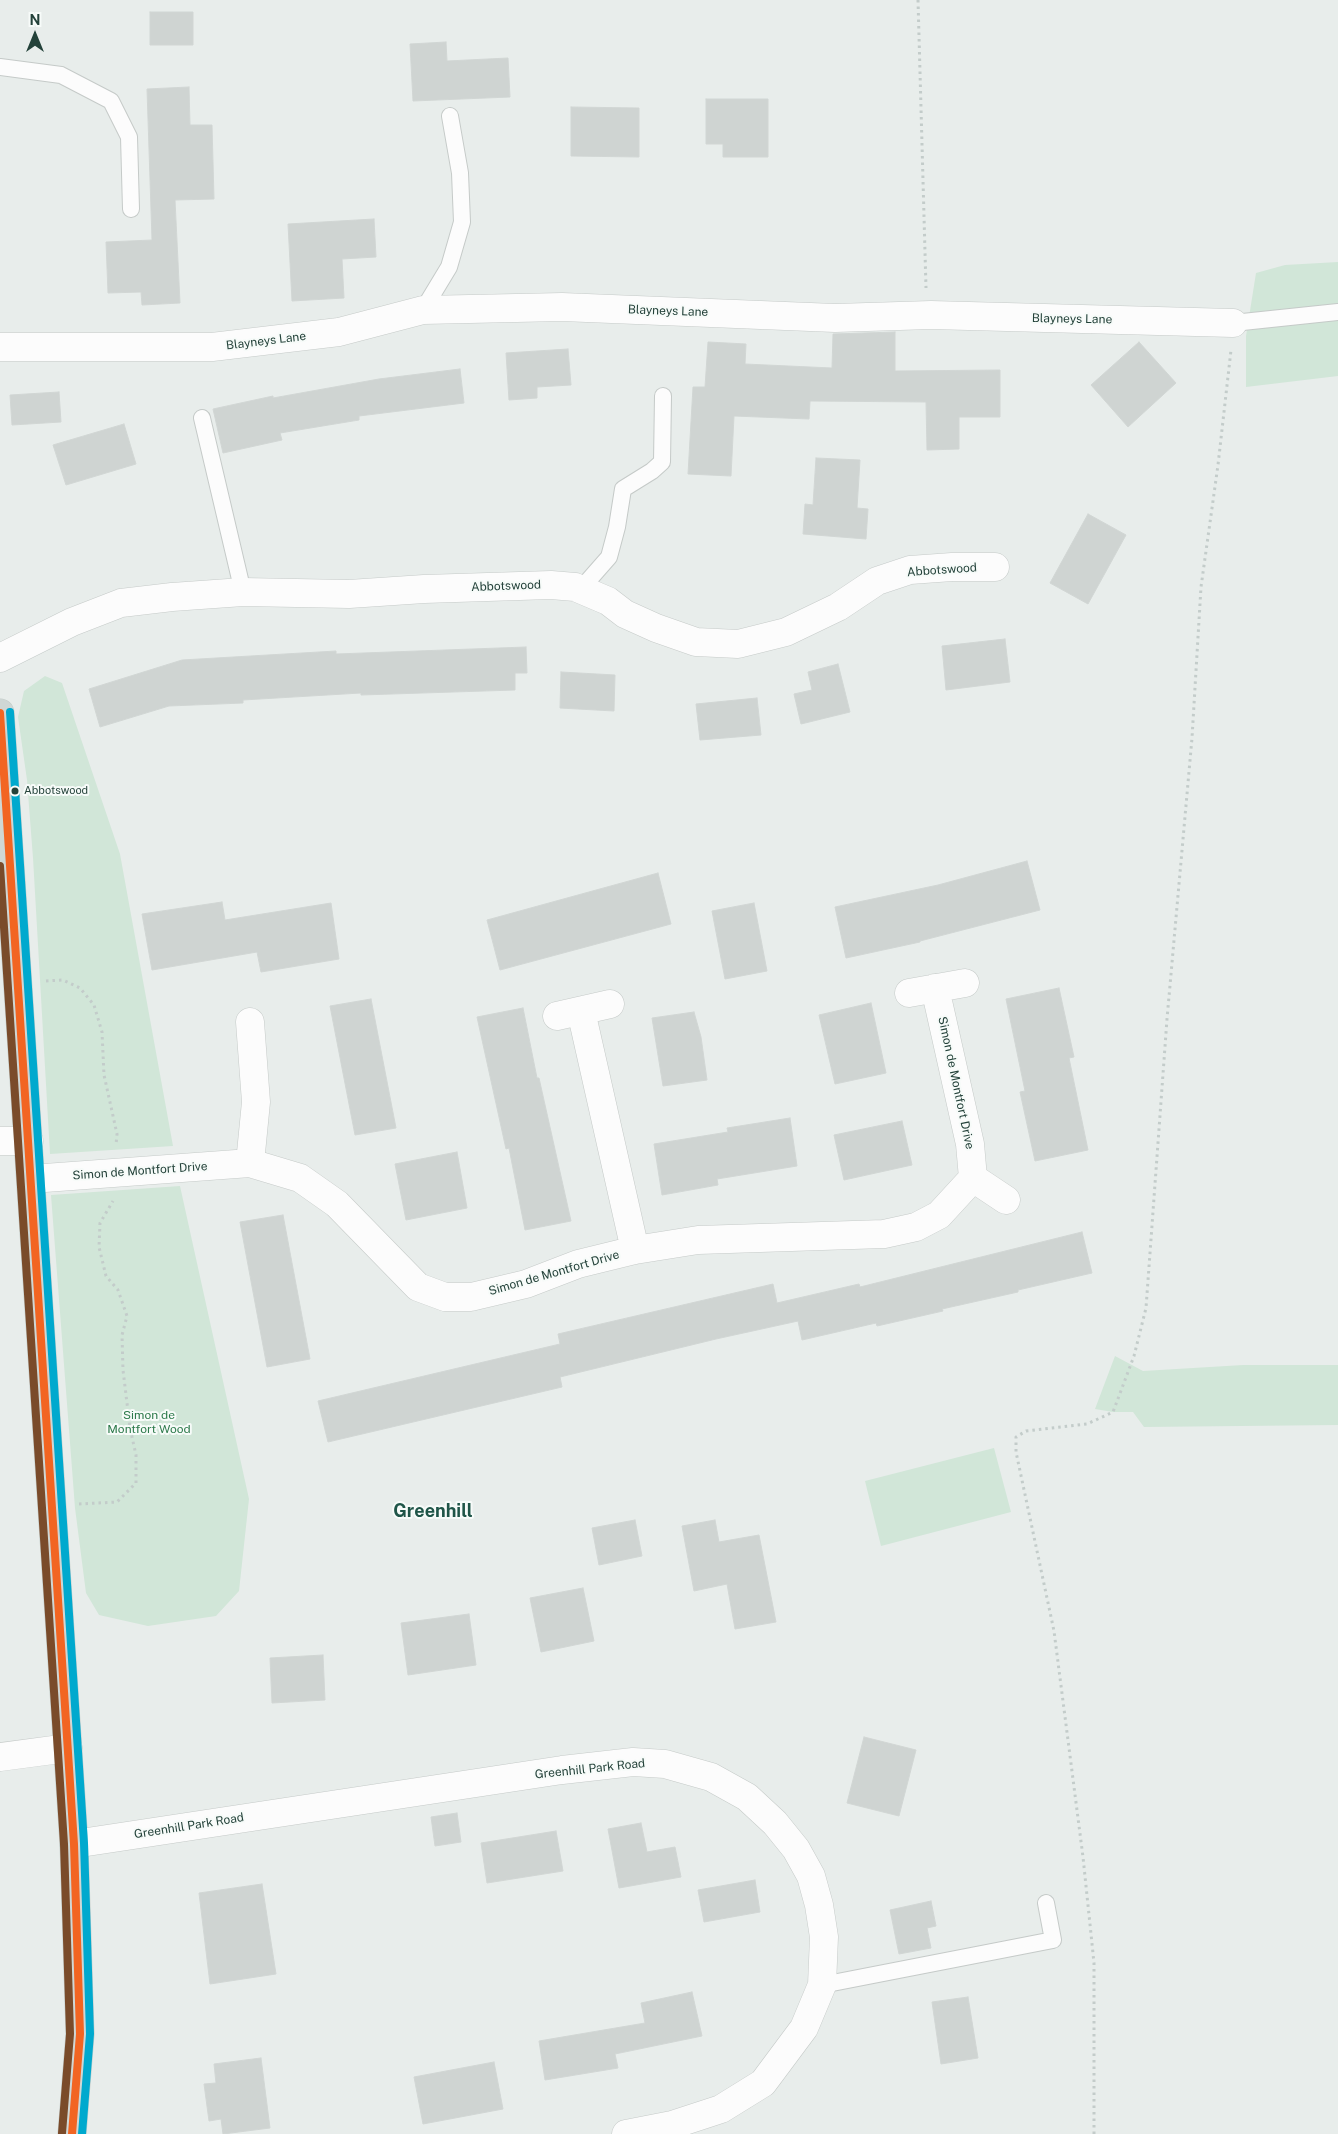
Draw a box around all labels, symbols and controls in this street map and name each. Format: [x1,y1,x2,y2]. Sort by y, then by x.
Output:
north arrow [10,10,60,60]
text: N [30,12,40,28]
street label: Blayneys Lane [628,302,708,320]
street label: Blayneys Lane [1032,311,1112,327]
street label: Blayneys Lane [225,329,307,353]
street label: Abbotswood [907,560,977,580]
street label: Abbotswood [471,578,541,594]
place label: Abbotswood [24,784,88,798]
marker: Abbotswood [10,786,20,796]
street label: Simon de Montfort Drive [935,1015,977,1151]
street label: Simon de Montfort Drive [72,1159,208,1183]
street label: Simon de Montfort Drive [487,1247,621,1299]
park label: Simon de Montfort Wood [107,1408,191,1436]
district label: Greenhill [393,1500,473,1522]
street label: Greenhill Park Road [534,1756,646,1782]
street label: Greenhill Park Road [133,1810,245,1842]

